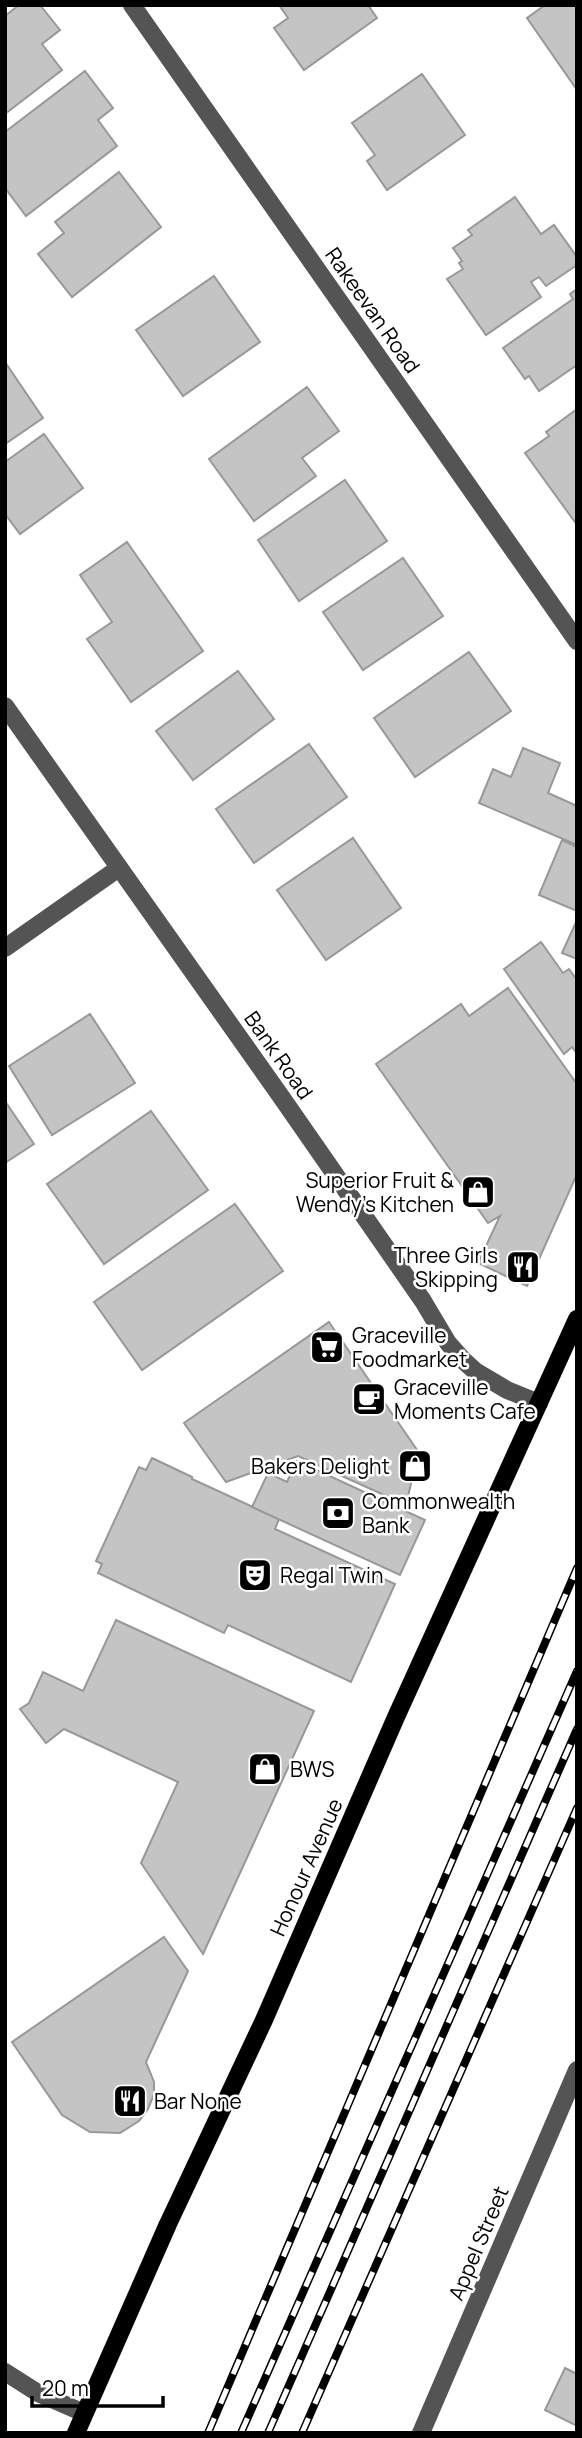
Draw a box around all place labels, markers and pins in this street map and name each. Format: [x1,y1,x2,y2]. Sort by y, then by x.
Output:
place label: Superior Fruit & Wendy's Kitchen [296,1166,454,1218]
shop icon: Superior Fruit & Wendy's Kitchen [459,1173,497,1211]
place label: Three Girls Skipping [394,1241,498,1293]
restaurant icon: Three Girls Skipping [504,1248,542,1286]
place label: Graceville Foodmarket [352,1321,467,1373]
supermarket icon: Graceville Foodmarket [308,1328,346,1366]
place label: Graceville Moments Cafe [394,1373,536,1425]
cafe icon: Graceville Moments Cafe [350,1380,388,1418]
shop icon: Bakers Delight [396,1447,434,1485]
place label: Bakers Delight [251,1452,390,1480]
place label: Commonwealth Bank [362,1487,515,1539]
bank icon: Commonwealth Bank [319,1494,357,1532]
theatre icon: Regal Twin [236,1556,274,1594]
place label: Regal Twin [280,1561,383,1589]
shop icon: BWS [246,1750,284,1788]
place label: BWS [290,1755,334,1783]
restaurant icon: Bar None [111,2082,149,2120]
place label: Bar None [154,2087,242,2115]

